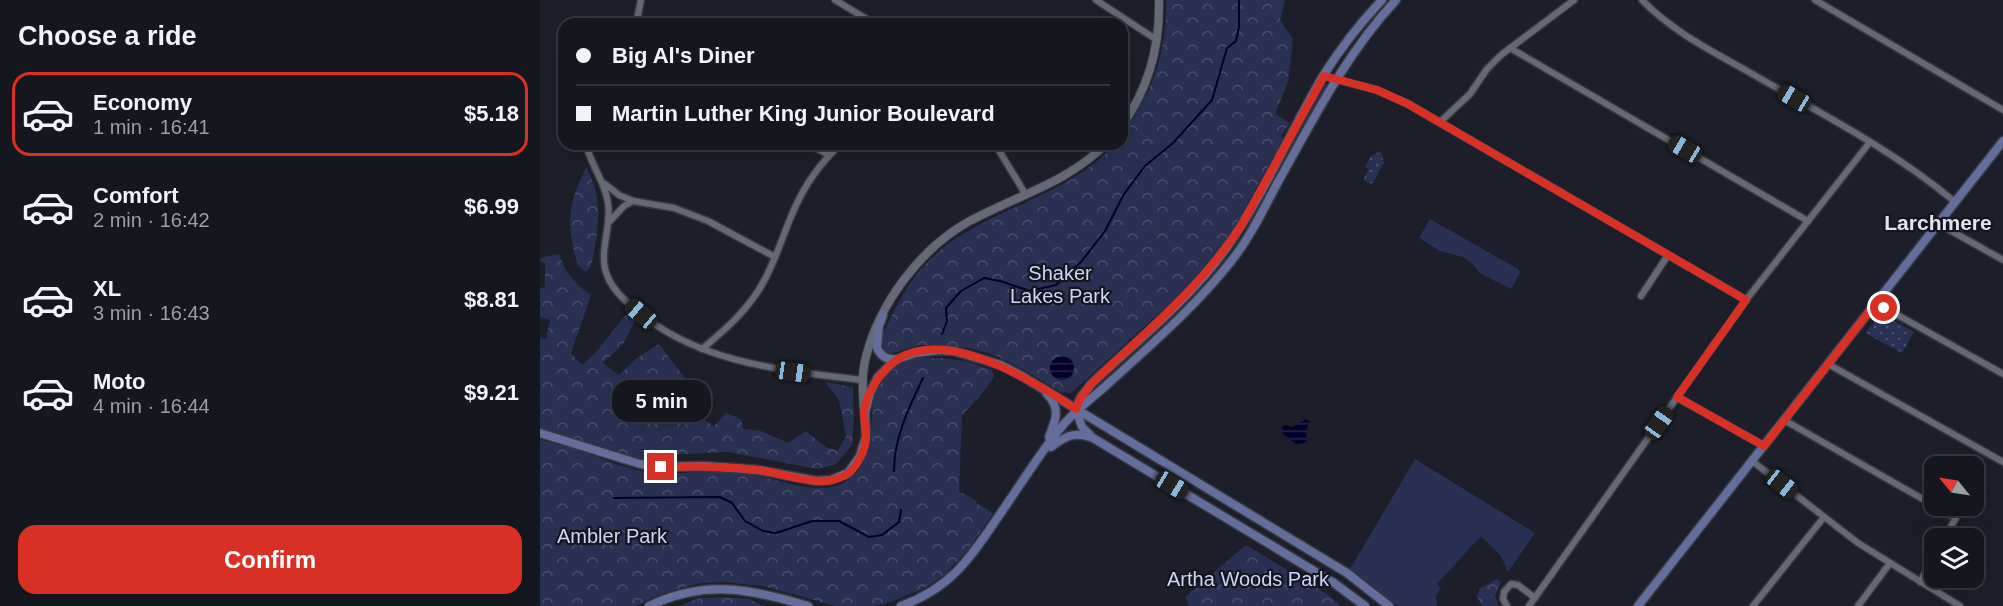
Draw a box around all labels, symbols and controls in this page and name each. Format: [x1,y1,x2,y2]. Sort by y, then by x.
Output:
text: Choose a ride [18,21,197,51]
text: Big Al's Diner [612,43,755,68]
car [1774,81,1814,115]
icon: car [21,87,75,141]
text: Economy [93,90,192,115]
text: $5.18 [464,101,519,126]
text: Martin Luther King Junior Boulevard [612,101,995,126]
text: 1 min · 16:41 [93,116,210,138]
car [1665,132,1705,166]
icon: car [21,180,75,234]
text: Comfort [93,183,179,208]
text: $6.99 [464,194,519,219]
text: 2 min · 16:42 [93,209,210,231]
district label: Larchmere [1884,211,1992,234]
park label: Shaker Lakes Park [1010,262,1111,307]
icon: car [21,273,75,327]
text: XL [93,276,121,301]
text: $8.81 [464,287,519,312]
route start [1870,294,1897,321]
car [621,296,661,332]
text: 3 min · 16:43 [93,302,210,324]
car [774,361,812,383]
icon: car [21,366,75,420]
text: Moto [93,369,146,394]
text: $9.21 [464,380,519,405]
callout: 5 min [612,380,710,422]
text: 5 min [635,390,688,412]
text: 4 min · 16:44 [93,395,210,417]
car [1641,403,1677,443]
route end [647,453,674,480]
north arrow [1924,456,1984,516]
map controls [1924,456,1984,588]
car [1762,466,1802,502]
car [1152,468,1192,502]
button: Confirm [18,525,522,594]
park label: Ambler Park [557,525,668,547]
button: layers [1924,528,1984,588]
park label: Artha Woods Park [1167,568,1330,590]

